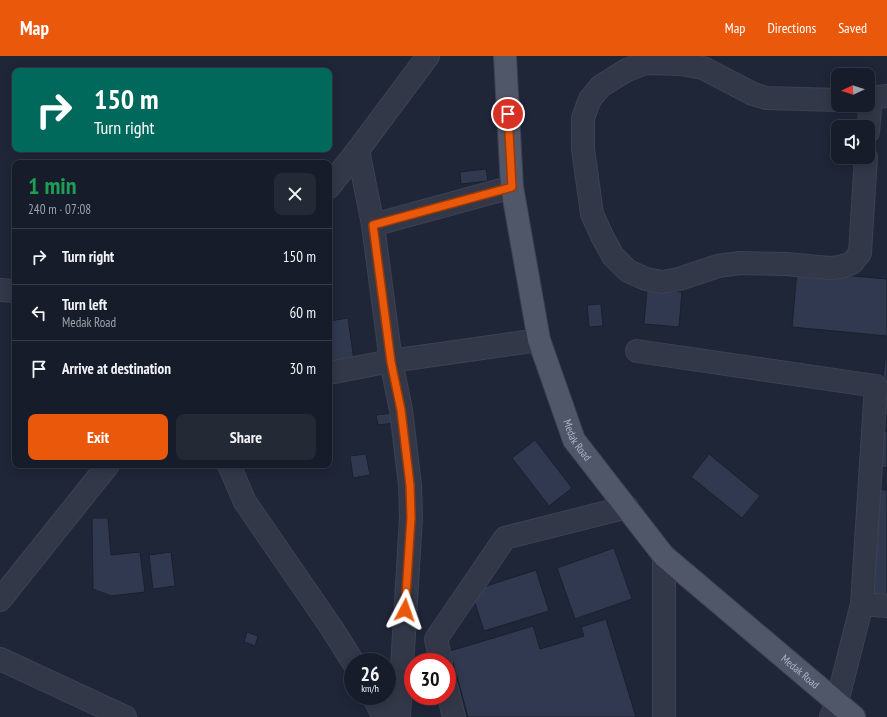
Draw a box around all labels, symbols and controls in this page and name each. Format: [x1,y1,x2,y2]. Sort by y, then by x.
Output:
text: Map [20,16,49,40]
text: Map [725,19,745,37]
text: Directions [767,19,816,37]
text: Saved [838,19,867,37]
north arrow [831,68,875,112]
map controls [831,68,875,164]
text: 150 m [94,80,158,117]
icon: right [28,84,80,136]
pin [491,97,525,131]
icon: arrive [497,103,519,125]
text: Turn right [94,116,154,139]
button: sound [831,120,875,164]
text: 1 min [28,170,76,201]
button: close [274,173,316,215]
text: 240 m · 07:08 [28,201,91,218]
icon: right [28,246,50,268]
text: Turn right [62,247,114,266]
text: 150 m [283,247,316,266]
text: Turn left [62,295,107,314]
icon: left [28,302,50,324]
text: 60 m [290,303,316,322]
text: Medak Road [62,314,116,331]
icon: arrive [28,358,50,380]
text: Arrive at destination [62,359,171,378]
text: 30 m [290,359,316,378]
button: Exit [28,414,168,460]
button: Share [176,414,316,460]
street label: Medak Road [560,417,595,464]
position arrow [384,589,426,631]
street label: Medak Road [778,651,823,692]
speed limit sign: 30 [404,653,456,705]
text: 26 [360,661,380,687]
text: km/h [361,682,379,695]

